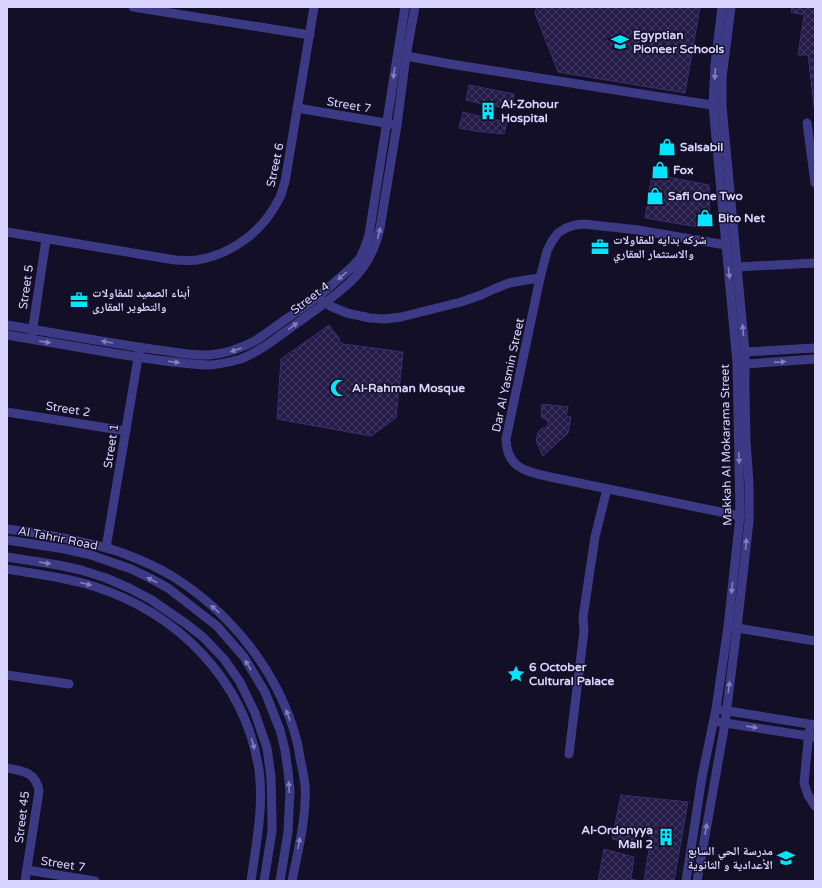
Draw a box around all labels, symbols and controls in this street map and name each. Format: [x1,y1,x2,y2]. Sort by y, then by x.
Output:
place label: Egyptian Pioneer Schools [633,28,725,56]
school or university icon: Egyptian Pioneer Schools [610,32,630,52]
one-way arrow [391,67,397,79]
one-way arrow [711,68,718,80]
street label: Street 7 [326,94,372,116]
place label: Al-Zohour Hospital [501,97,559,126]
building icon: Al-Zohour Hospital [478,101,498,121]
shop icon: Salsabil [657,137,677,157]
place label: Salsabil [680,140,723,154]
street label: Street 6 [263,142,287,188]
shop icon: Fox [650,160,670,180]
place label: Fox [673,163,694,177]
shop icon: Safi One Two [645,186,665,206]
place label: Safi One Two [668,189,743,203]
shop icon: Bito Net [695,208,715,228]
place label: Bito Net [718,211,765,225]
one-way arrow [377,227,383,239]
place label: شركه بدايه للمقاولات والاستثمار العقاري [613,233,707,264]
office icon: شركه بدايه للمقاولات والاستثمار العقاري [590,237,610,257]
street label: Street 5 [16,264,36,310]
one-way arrow [725,267,732,279]
one-way arrow [337,272,348,281]
street label: Street 4 [288,279,333,317]
place label: أبناء الصعيد للمقاولات والتطوير العقارى [92,286,190,315]
office icon: أبناء الصعيد للمقاولات والتطوير العقارى [69,290,89,310]
street label: Dar Al Yasmin Street [489,316,527,433]
one-way arrow [288,322,299,330]
one-way arrow [740,324,746,336]
one-way arrow [39,339,52,345]
one-way arrow [101,339,113,345]
one-way arrow [229,347,241,353]
one-way arrow [168,358,180,365]
one-way arrow [774,358,786,365]
street label: Makkah Al Mokarama Street [718,364,734,526]
mosque icon: Al-Rahman Mosque [329,378,349,398]
place label: Al-Rahman Mosque [352,381,465,396]
street label: Street 2 [45,399,91,419]
street label: Street 1 [101,423,121,469]
one-way arrow [736,452,743,464]
street label: Al Tahrir Road [17,523,99,553]
one-way arrow [743,538,750,550]
one-way arrow [39,560,52,566]
one-way arrow [147,576,158,583]
one-way arrow [81,581,93,587]
one-way arrow [729,582,735,594]
one-way arrow [210,605,220,614]
one-way arrow [245,659,252,671]
place label: 6 October Cultural Palace [529,660,614,688]
place icon: 6 October Cultural Palace [506,664,526,684]
one-way arrow [726,681,732,693]
one-way arrow [285,709,291,721]
one-way arrow [746,724,758,730]
one-way arrow [250,739,256,751]
one-way arrow [286,781,293,793]
street label: Street 45 [12,790,32,844]
place label: Al-Ordonyya Mall 2 [581,823,653,851]
one-way arrow [703,823,709,835]
building icon: Al-Ordonyya Mall 2 [656,827,676,847]
one-way arrow [297,837,303,849]
place label: مدرسة الحي السابع الأعدادية و الثانوية [688,844,773,872]
school or university icon: مدرسة الحي السابع الأعدادية و الثانوية [776,848,796,868]
street label: Street 7 [40,854,86,874]

